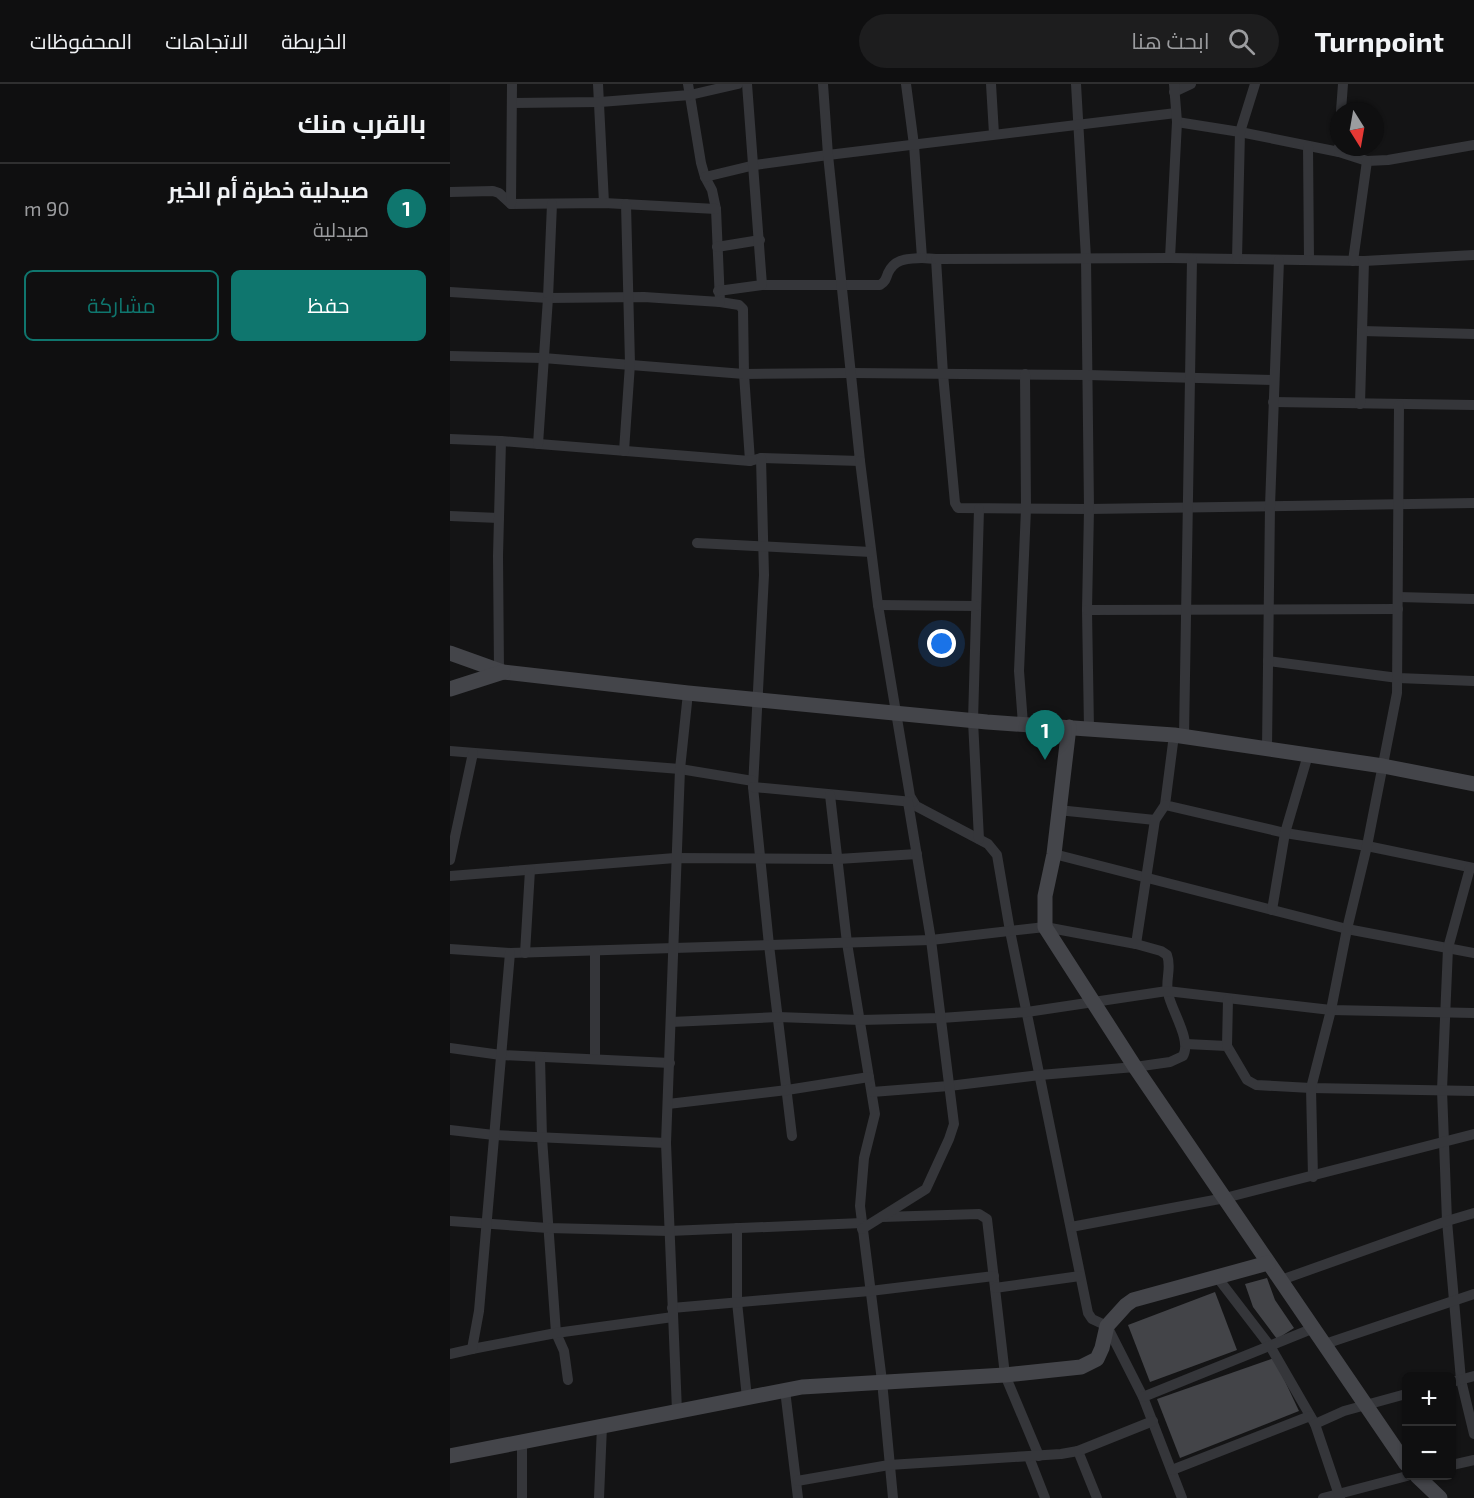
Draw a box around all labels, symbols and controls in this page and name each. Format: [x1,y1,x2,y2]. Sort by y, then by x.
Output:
search box [859,14,1279,68]
text: Turnpoint [1315,24,1444,58]
icon: search [1225,25,1258,58]
text: ابحث هنا [1131,27,1210,53]
text: المحفوظات [30,28,132,53]
text: الاتجاهات [165,28,248,53]
text: الخريطة [281,28,347,53]
north arrow [1330,102,1384,156]
text: بالقرب منك [298,107,426,138]
text: صيدلية خطرة أم الخير [168,176,369,202]
text: 90 m [24,196,70,220]
text: 1 [402,196,411,220]
text: صيدلية [313,217,369,241]
button: مشاركة [24,270,219,341]
button: حفظ [231,270,426,341]
your location [927,629,956,658]
pin: 1 [1026,710,1064,760]
map controls [1402,1372,1456,1480]
button: + [1402,1372,1456,1426]
button: − [1402,1426,1456,1480]

